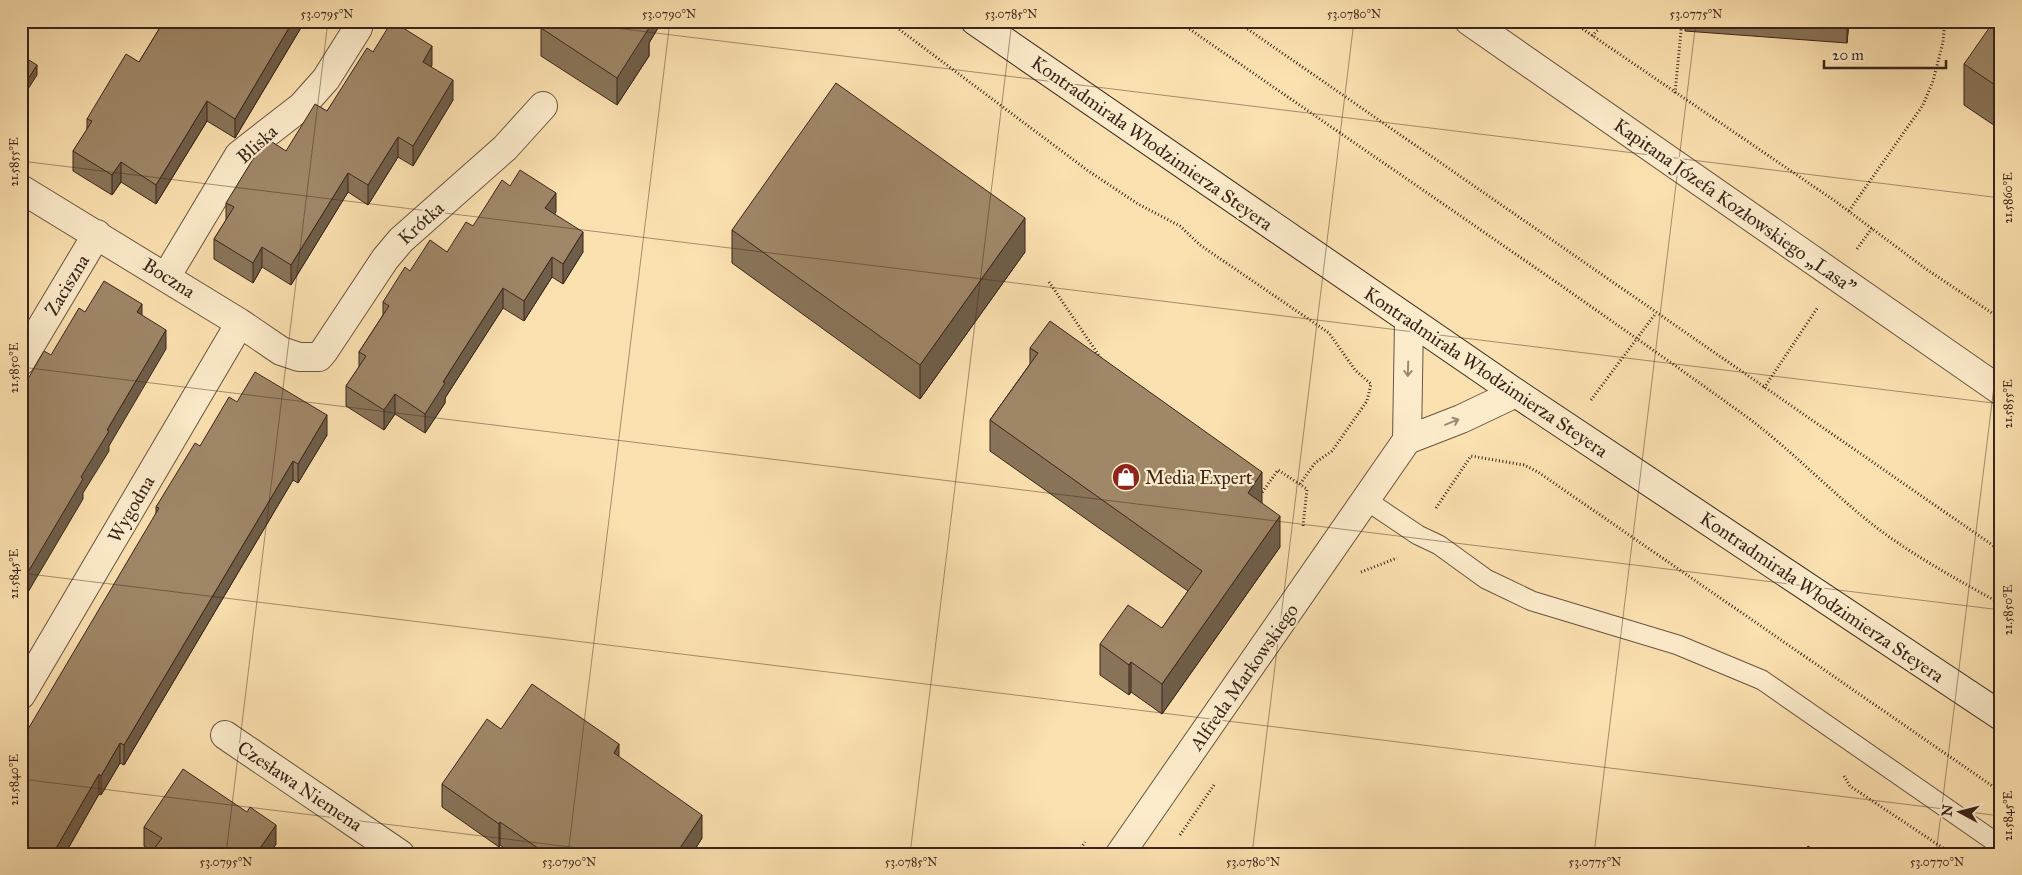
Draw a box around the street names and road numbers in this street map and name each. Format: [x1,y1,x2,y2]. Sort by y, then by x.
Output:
street label: Kontradmirała Włodzimierza Steyera [1027,51,1278,236]
street label: Kapitana Józefa Kozłowskiego „Lasa” [1609,113,1861,300]
street label: Bliska [232,119,283,168]
street label: Krótka [393,196,449,250]
street label: Zaciszna [40,249,95,320]
street label: Boczna [139,253,200,303]
street label: Kontradmirała Włodzimierza Steyera [1360,282,1613,463]
street label: Wygodna [103,471,161,547]
street label: Kontradmirała Włodzimierza Steyera [1696,507,1949,688]
street label: Alfreda Markowskiego [1184,599,1304,756]
street label: Czesława Niemena [233,736,367,837]

